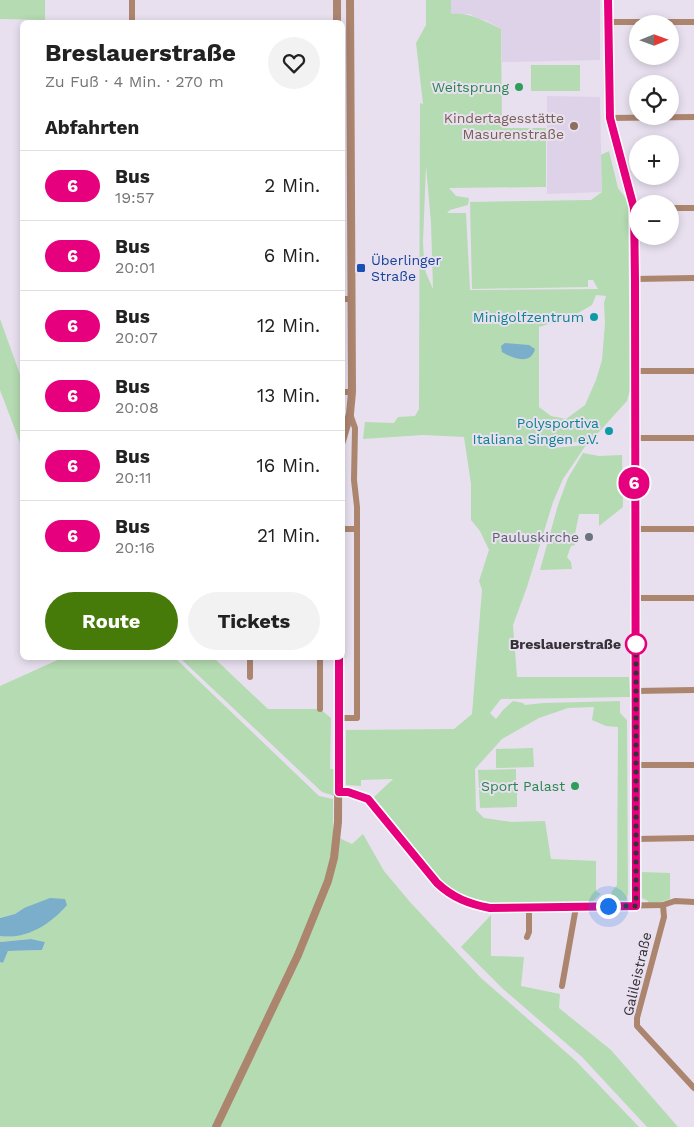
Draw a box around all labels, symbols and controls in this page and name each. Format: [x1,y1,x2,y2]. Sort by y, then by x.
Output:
north arrow [629,15,679,65]
map controls [629,15,679,245]
button: heart [268,37,320,89]
text: Breslauerstraße [45,39,236,67]
text: Zu Fuß · 4 Min. · 270 m [45,72,224,91]
button: locate [629,75,679,125]
place label: Weitsprung [432,79,510,95]
marker: Weitsprung [513,81,525,93]
place label: Kindertagesstätte Masurenstraße [444,110,564,142]
text: Abfahrten [45,116,139,139]
marker: Kindertagesstätte Masurenstraße [568,120,580,132]
button: + [629,135,679,185]
text: Bus [115,165,150,188]
text: 2 Min. [264,174,320,197]
text: 6 [67,175,78,196]
text: 19:57 [115,188,154,207]
button: − [629,195,679,245]
text: Bus [115,235,150,258]
text: 6 Min. [264,244,320,267]
text: 6 [67,245,78,266]
place label: Überlinger Straße [371,252,442,284]
text: 20:01 [115,258,155,277]
marker: Überlinger Straße [355,262,367,274]
text: Bus [115,305,150,328]
place label: Minigolfzentrum [473,309,584,325]
marker: Minigolfzentrum [588,311,600,323]
text: 12 Min. [257,314,320,337]
text: 6 [67,315,78,336]
text: 20:07 [115,328,158,347]
text: Bus [115,375,150,398]
text: 13 Min. [257,384,320,407]
text: 6 [67,385,78,406]
text: 20:08 [115,398,159,417]
place label: Polysportiva Italiana Singen e.V. [473,415,599,447]
marker: Polysportiva Italiana Singen e.V. [603,425,615,437]
text: Bus [115,445,150,468]
text: 16 Min. [256,454,320,477]
text: 6 [67,455,78,476]
line badge: 6 [618,467,650,499]
text: 20:11 [115,468,152,487]
text: 6 [628,472,640,493]
text: Bus [115,515,150,538]
text: 21 Min. [257,524,320,547]
text: 6 [67,525,78,546]
place label: Pauluskirche [492,529,579,545]
marker: Pauluskirche [583,531,595,543]
text: 20:16 [115,538,155,557]
button: Route [45,592,178,650]
button: Tickets [188,592,320,650]
marker: Breslauerstraße [625,633,647,655]
place label: Breslauerstraße [510,636,621,652]
place label: Sport Palast [481,778,565,794]
marker: Sport Palast [569,780,581,792]
your location [596,894,621,919]
street label: Galileistraße [620,931,654,1017]

